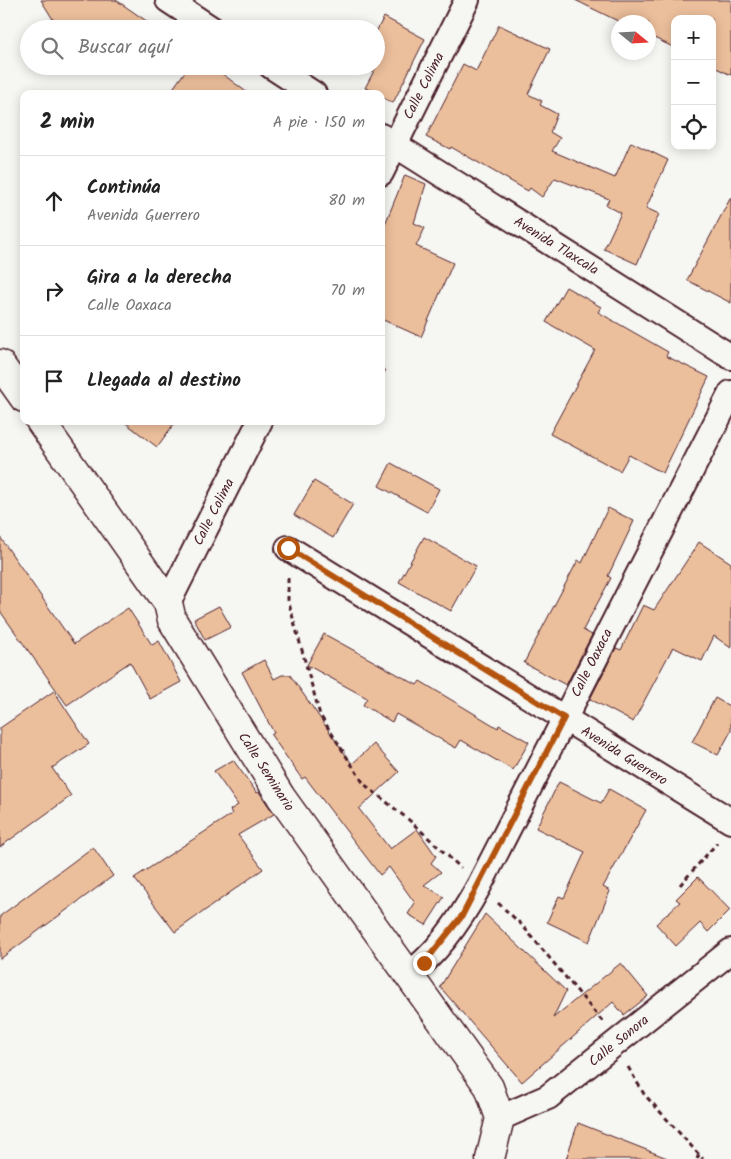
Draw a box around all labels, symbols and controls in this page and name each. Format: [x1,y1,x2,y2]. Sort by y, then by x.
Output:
north arrow [611,15,656,60]
map controls [671,15,716,150]
button: + [671,15,716,60]
search box [20,20,385,75]
text: Buscar aquí [78,33,170,63]
icon: search [38,34,66,62]
street label: Calle Colima [398,49,450,123]
button: − [671,60,716,105]
button: locate [671,105,716,150]
text: 2 min [40,106,95,139]
text: A pie · 150 m [273,110,365,135]
text: Continúa [87,173,161,203]
icon: ahead [40,187,68,215]
text: 80 m [328,188,365,213]
text: Avenida Guerrero [87,203,200,228]
street label: Avenida Tlaxcala [509,211,603,281]
text: Gira a la derecha [87,263,232,293]
icon: right [40,277,68,305]
text: 70 m [330,278,365,303]
text: Calle Oaxaca [87,293,172,318]
text: Llegada al destino [87,366,241,396]
icon: arrive [40,367,68,395]
street label: Calle Colima [188,475,240,549]
route start [277,537,300,560]
street label: Calle Oaxaca [565,625,619,701]
street label: Avenida Guerrero [576,720,672,792]
street label: Calle Seminario [232,728,300,816]
route end [413,952,436,975]
street label: Calle Sonora [584,1010,654,1072]

